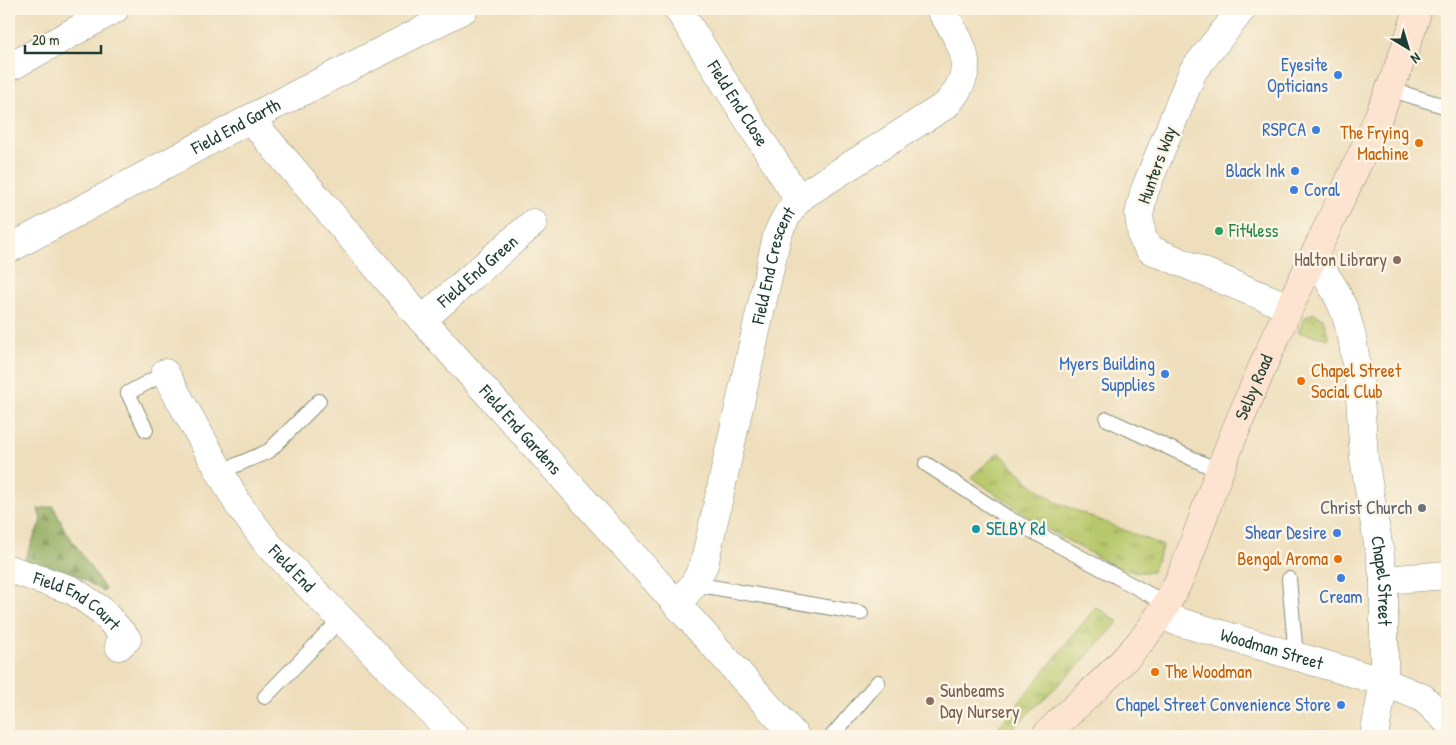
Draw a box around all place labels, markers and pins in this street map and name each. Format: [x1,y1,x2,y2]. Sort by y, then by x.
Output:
place label: Eyesite Opticians [1267,52,1328,98]
marker: Eyesite Opticians [1332,69,1344,81]
place label: RSPCA [1262,117,1306,142]
place label: The Frying Machine [1340,120,1409,166]
marker: RSPCA [1310,124,1322,136]
marker: The Frying Machine [1413,137,1425,149]
place label: Black Ink [1226,158,1286,183]
marker: Black Ink [1289,165,1301,177]
place label: Coral [1304,177,1340,202]
marker: Coral [1288,184,1300,196]
place label: Fit4less [1228,218,1279,243]
marker: Fit4less [1213,225,1225,237]
place label: Halton Library [1294,247,1387,272]
marker: Halton Library [1391,254,1403,266]
place label: Myers Building Supplies [1059,351,1155,397]
place label: Chapel Street Social Club [1311,358,1402,404]
marker: Myers Building Supplies [1159,368,1171,380]
marker: Chapel Street Social Club [1295,375,1307,387]
place label: Christ Church [1320,495,1412,520]
marker: Christ Church [1416,502,1428,514]
place label: SELBY Rd [986,516,1045,541]
place label: Shear Desire [1245,520,1327,545]
marker: SELBY Rd [970,523,982,535]
marker: Shear Desire [1331,527,1343,539]
place label: Bengal Aroma [1237,546,1328,571]
marker: Bengal Aroma [1332,553,1344,565]
marker: Cream [1335,572,1347,584]
place label: Cream [1319,584,1363,609]
place label: The Woodman [1165,659,1252,684]
marker: The Woodman [1149,666,1161,678]
place label: Sunbeams Day Nursery [940,678,1020,724]
place label: Chapel Street Convenience Store [1116,692,1331,717]
marker: Sunbeams Day Nursery [924,695,936,707]
marker: Chapel Street Convenience Store [1335,699,1347,711]

